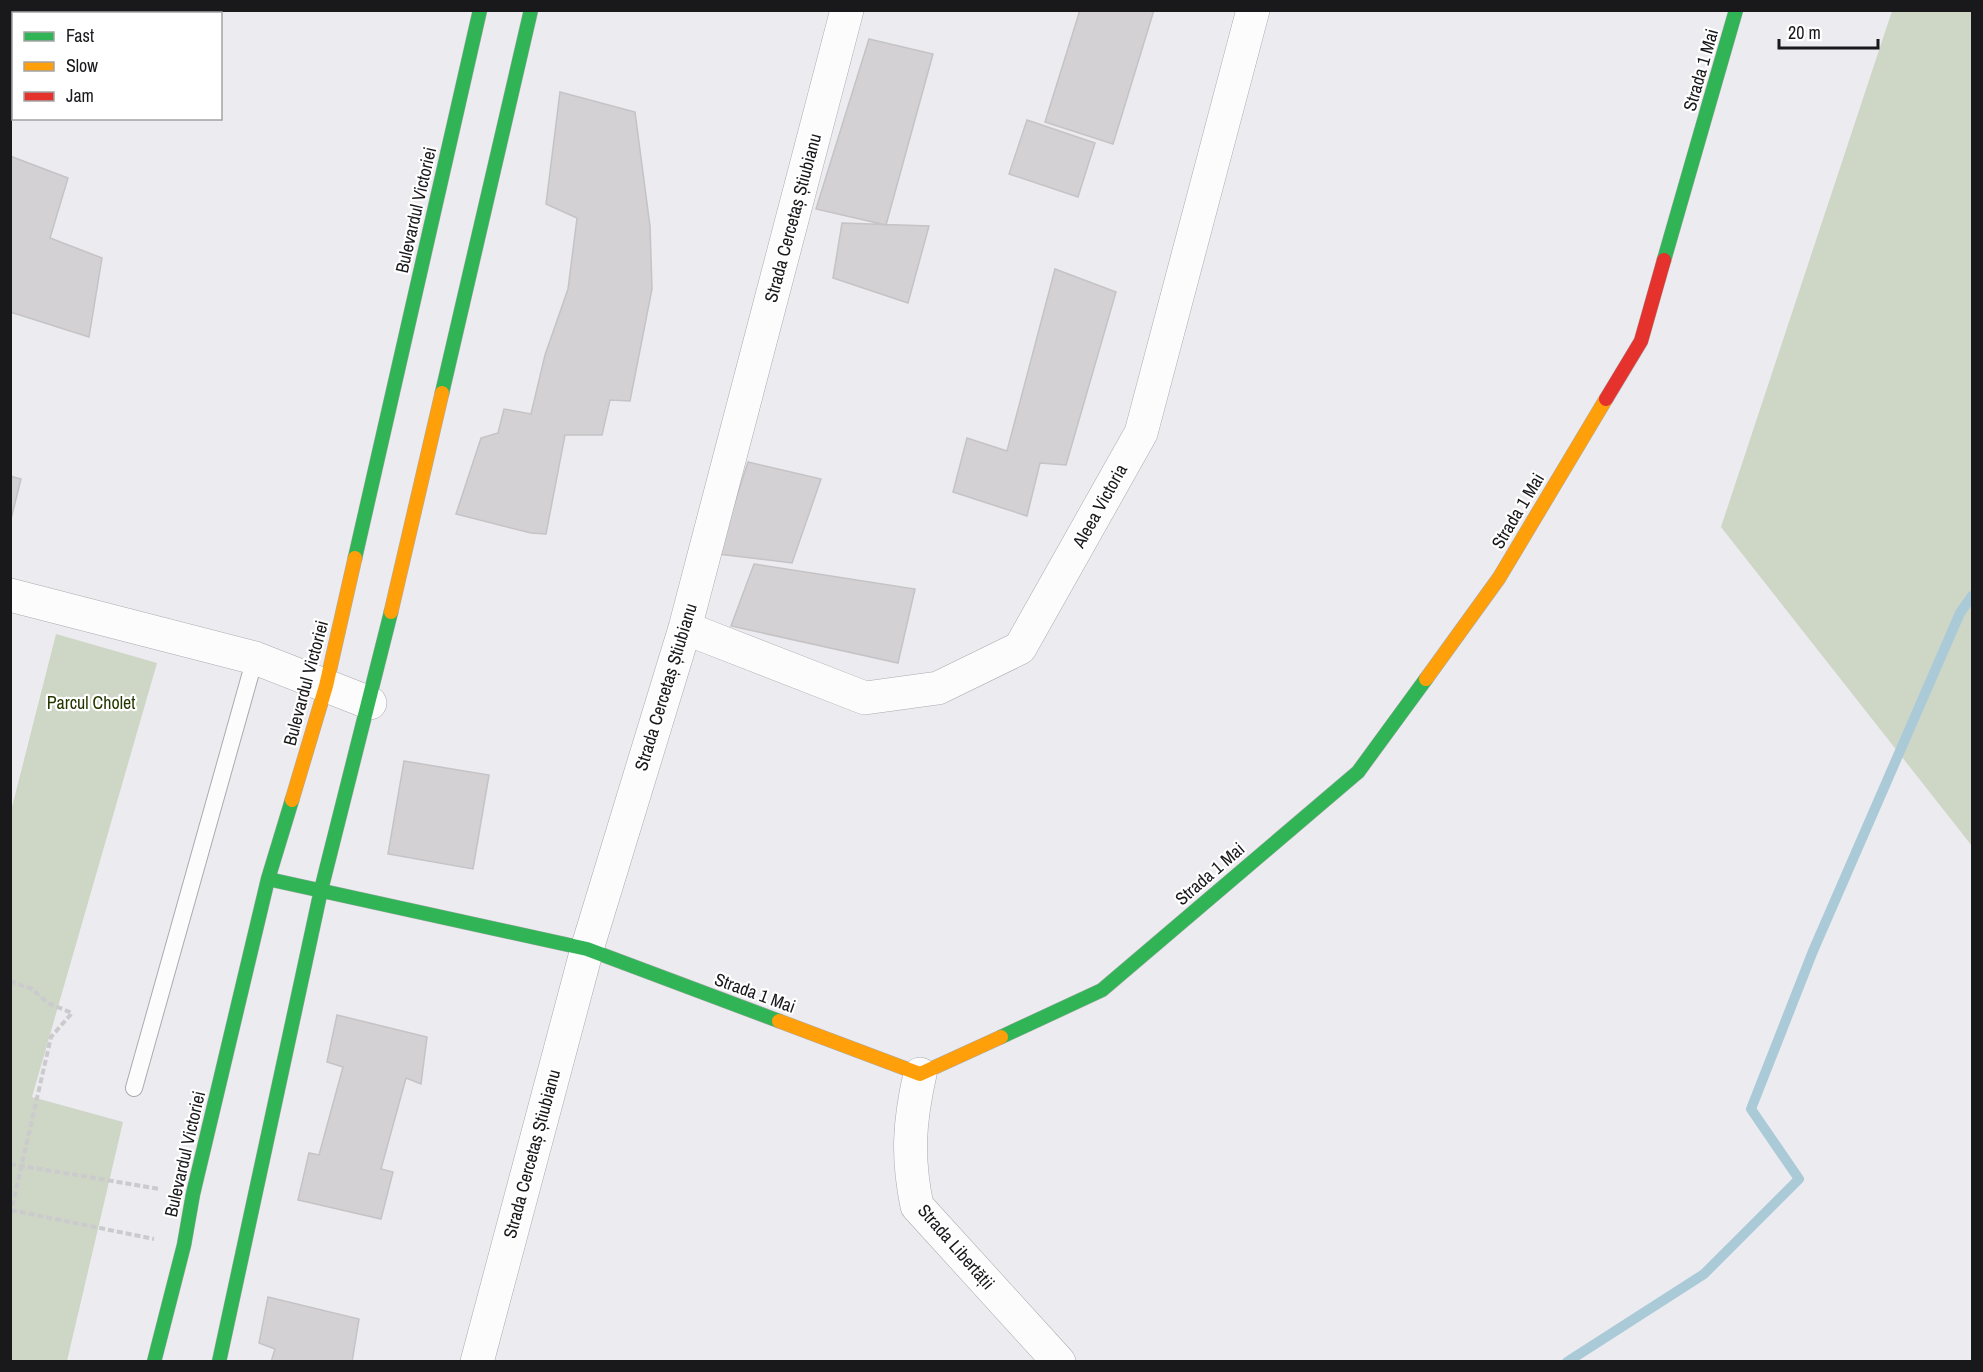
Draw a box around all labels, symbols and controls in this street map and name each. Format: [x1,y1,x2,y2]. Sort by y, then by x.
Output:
legend [12,12,222,120]
scale bar [1779,12,1878,50]
text: 20 m [1788,20,1821,45]
text: Fast [66,23,94,48]
street label: Strada 1 Mai [1677,26,1724,114]
text: Slow [66,53,98,78]
text: Jam [66,83,94,108]
street label: Strada Cercetaș Știubianu [758,131,827,305]
street label: Bulevardul Victoriei [389,144,442,275]
street label: Aleea Victoria [1066,459,1133,553]
street label: Strada 1 Mai [1485,468,1550,553]
street label: Strada Cercetaș Știubianu [628,600,703,774]
street label: Bulevardul Victoriei [277,618,334,748]
park label: Parcul Cholet [47,690,135,715]
street label: Strada 1 Mai [1170,836,1250,911]
street label: Strada 1 Mai [711,966,799,1019]
street label: Strada Cercetaș Știubianu [497,1067,566,1241]
street label: Bulevardul Victoriei [158,1088,211,1219]
street label: Strada Libertății [912,1199,1001,1295]

